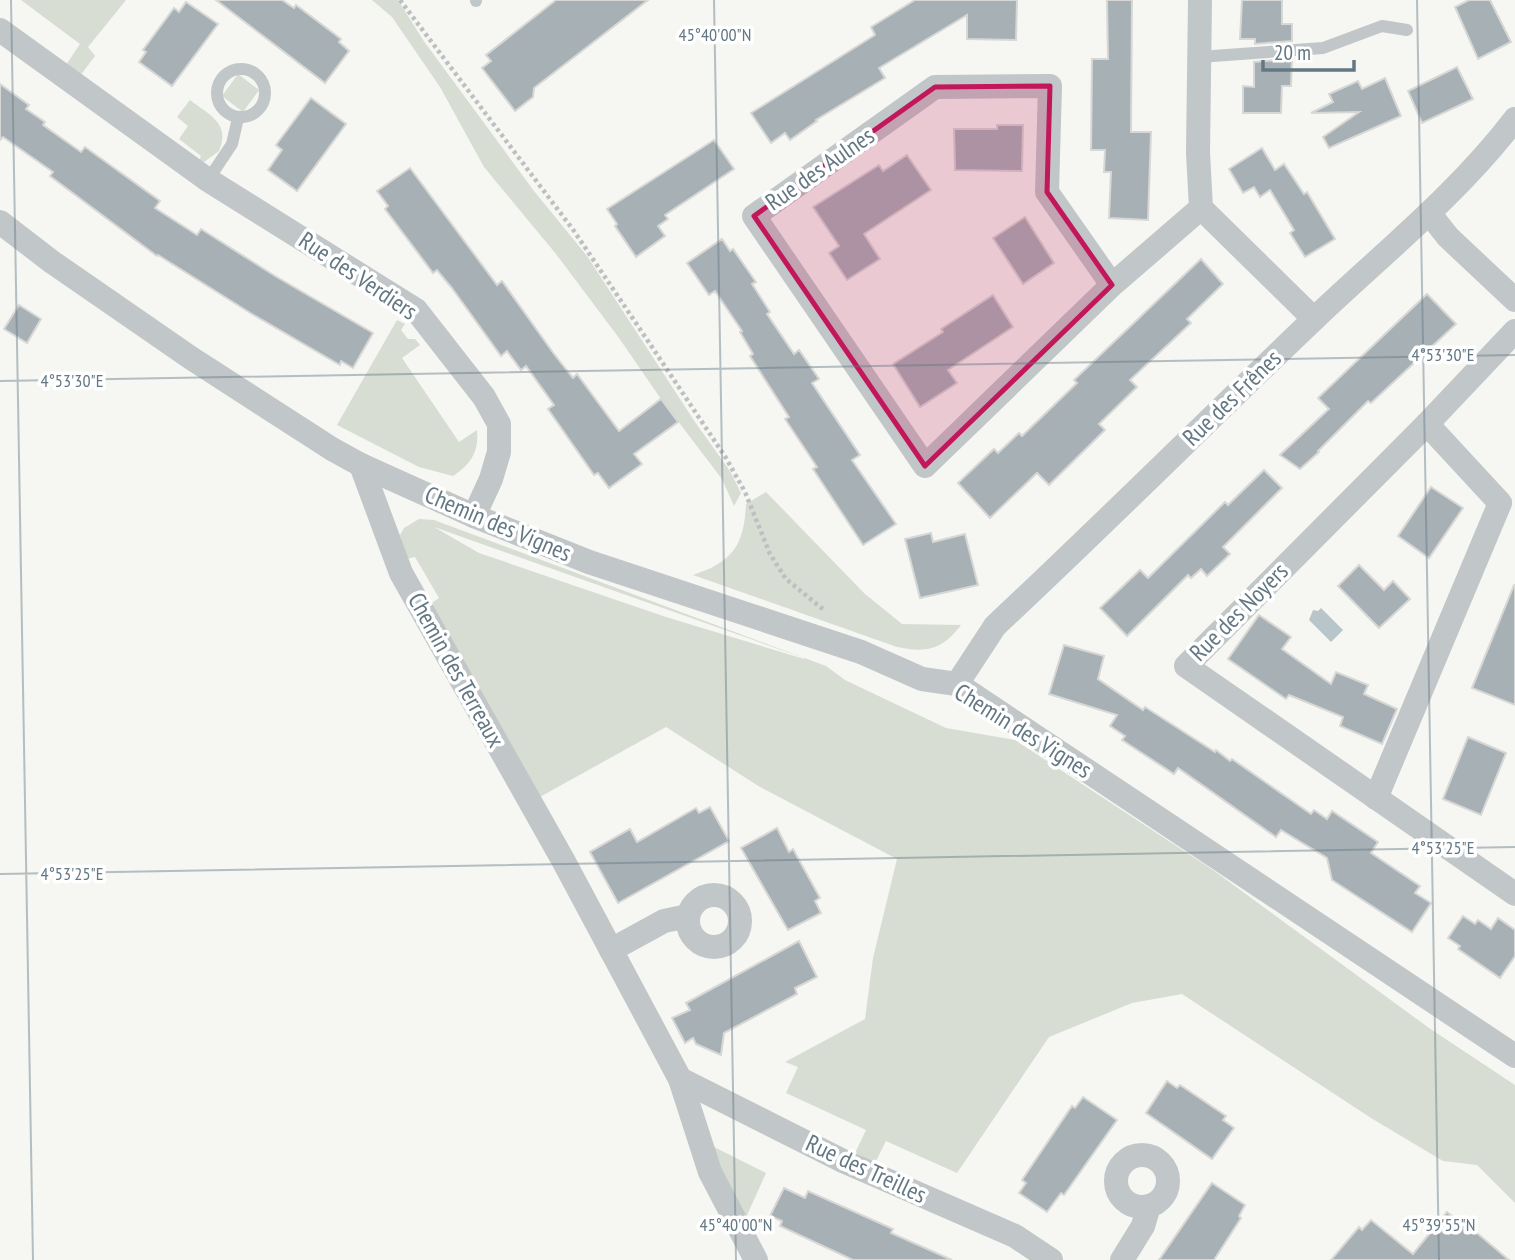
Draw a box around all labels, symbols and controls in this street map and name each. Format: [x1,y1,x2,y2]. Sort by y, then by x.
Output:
text: 45°40'00"N [679,23,751,46]
scale bar [1263,28,1354,72]
text: 20 m [1274,39,1311,66]
street label: Rue des Aulnes [759,120,880,217]
street label: Rue des Verdiers [293,225,424,327]
street label: Rue des Frênes [1176,343,1288,452]
text: 4°53'30"E [1412,343,1474,366]
text: 4°53'30"E [41,369,103,392]
street label: Chemin des Vignes [420,479,576,568]
street label: Rue des Noyers [1183,556,1295,668]
street label: Chemin des Terreaux [401,587,512,753]
street label: Chemin des Vignes [949,676,1098,785]
text: 4°53'25"E [1412,836,1474,859]
text: 4°53'25"E [41,862,103,885]
street label: Rue des Treilles [801,1127,931,1210]
text: 45°40'00"N [700,1213,772,1236]
text: 45°39'55"N [1403,1213,1475,1236]

